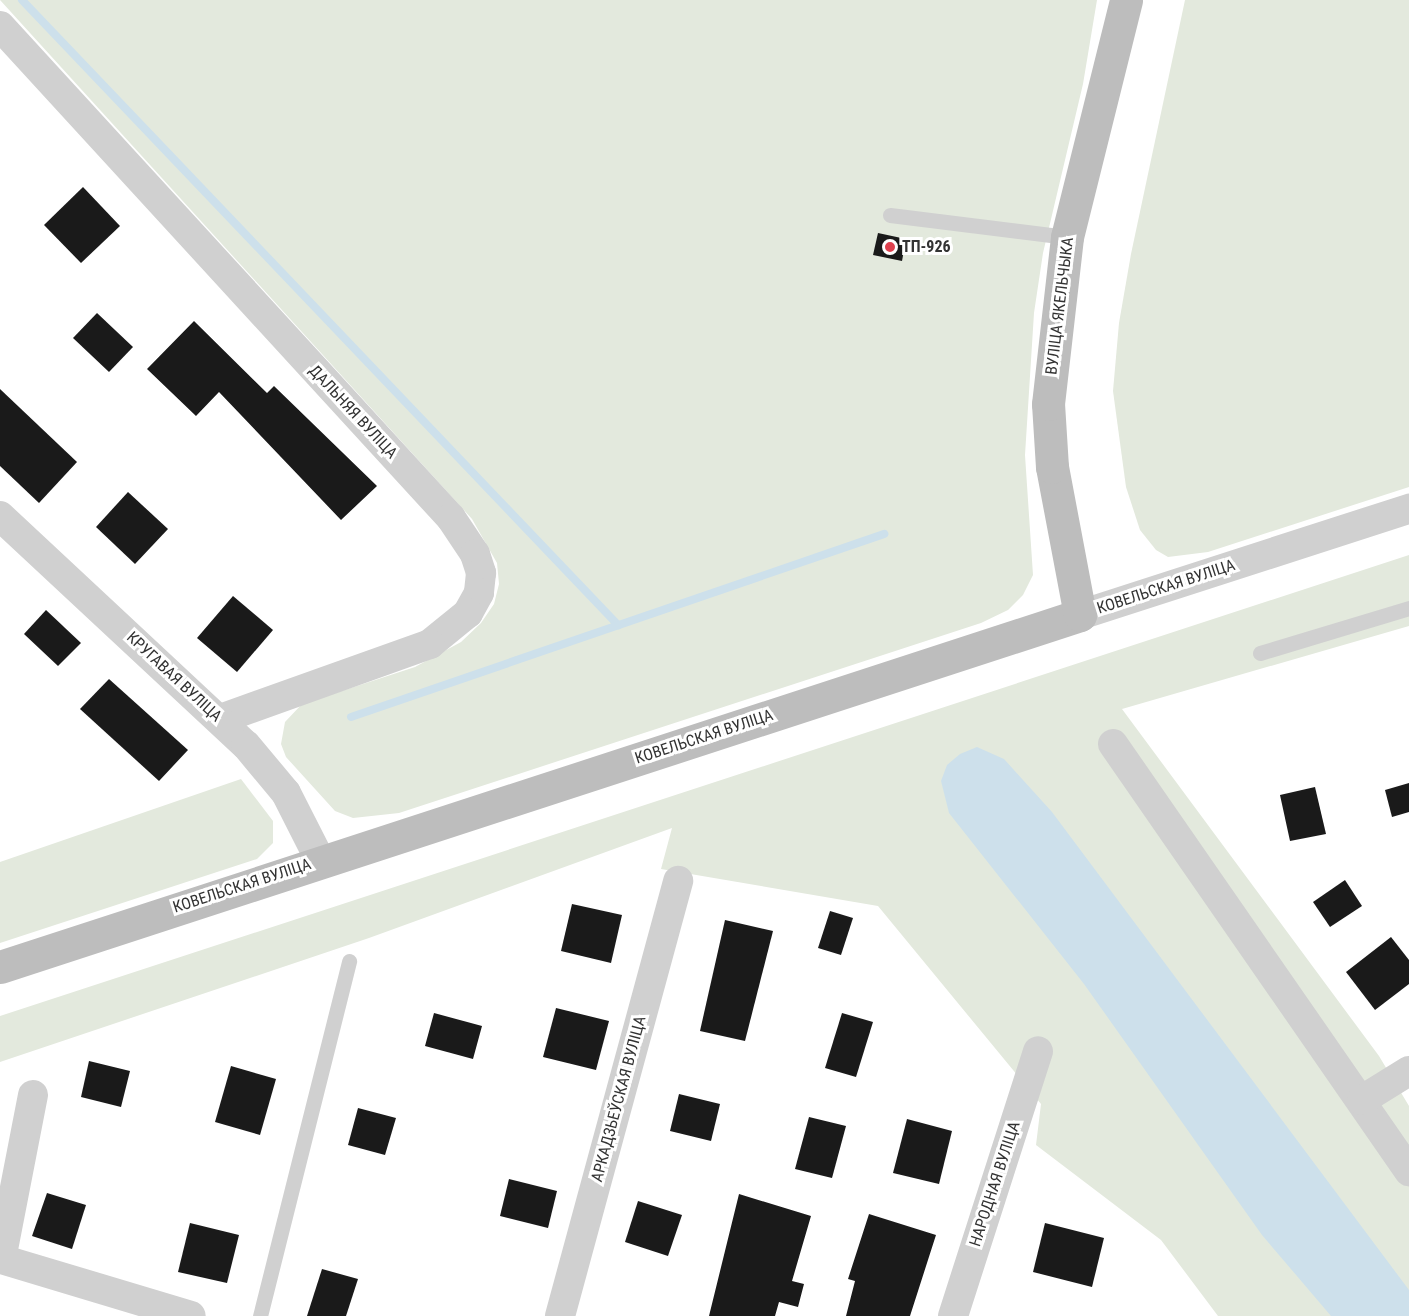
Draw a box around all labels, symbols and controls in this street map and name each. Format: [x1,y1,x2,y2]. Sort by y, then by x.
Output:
street label: ВУЛІЦА ЯКЕЛЬЧЫКА [1042,236,1078,376]
place label: ТП-926 [902,237,951,257]
marker: ТП-926 [883,240,897,254]
street label: ДАЛЬНЯЯ ВУЛІЦА [305,361,401,463]
street label: КОВЕЛЬСКАЯ ВУЛІЦА [1095,556,1237,618]
street label: КРУГАВАЯ ВУЛІЦА [122,628,226,726]
street label: КОВЕЛЬСКАЯ ВУЛІЦА [633,706,775,768]
street label: КОВЕЛЬСКАЯ ВУЛІЦА [171,855,313,917]
street label: АРКАДЗЬЕЎСКАЯ ВУЛІЦА [588,1014,650,1184]
street label: НАРОДНАЯ ВУЛІЦА [966,1119,1024,1249]

